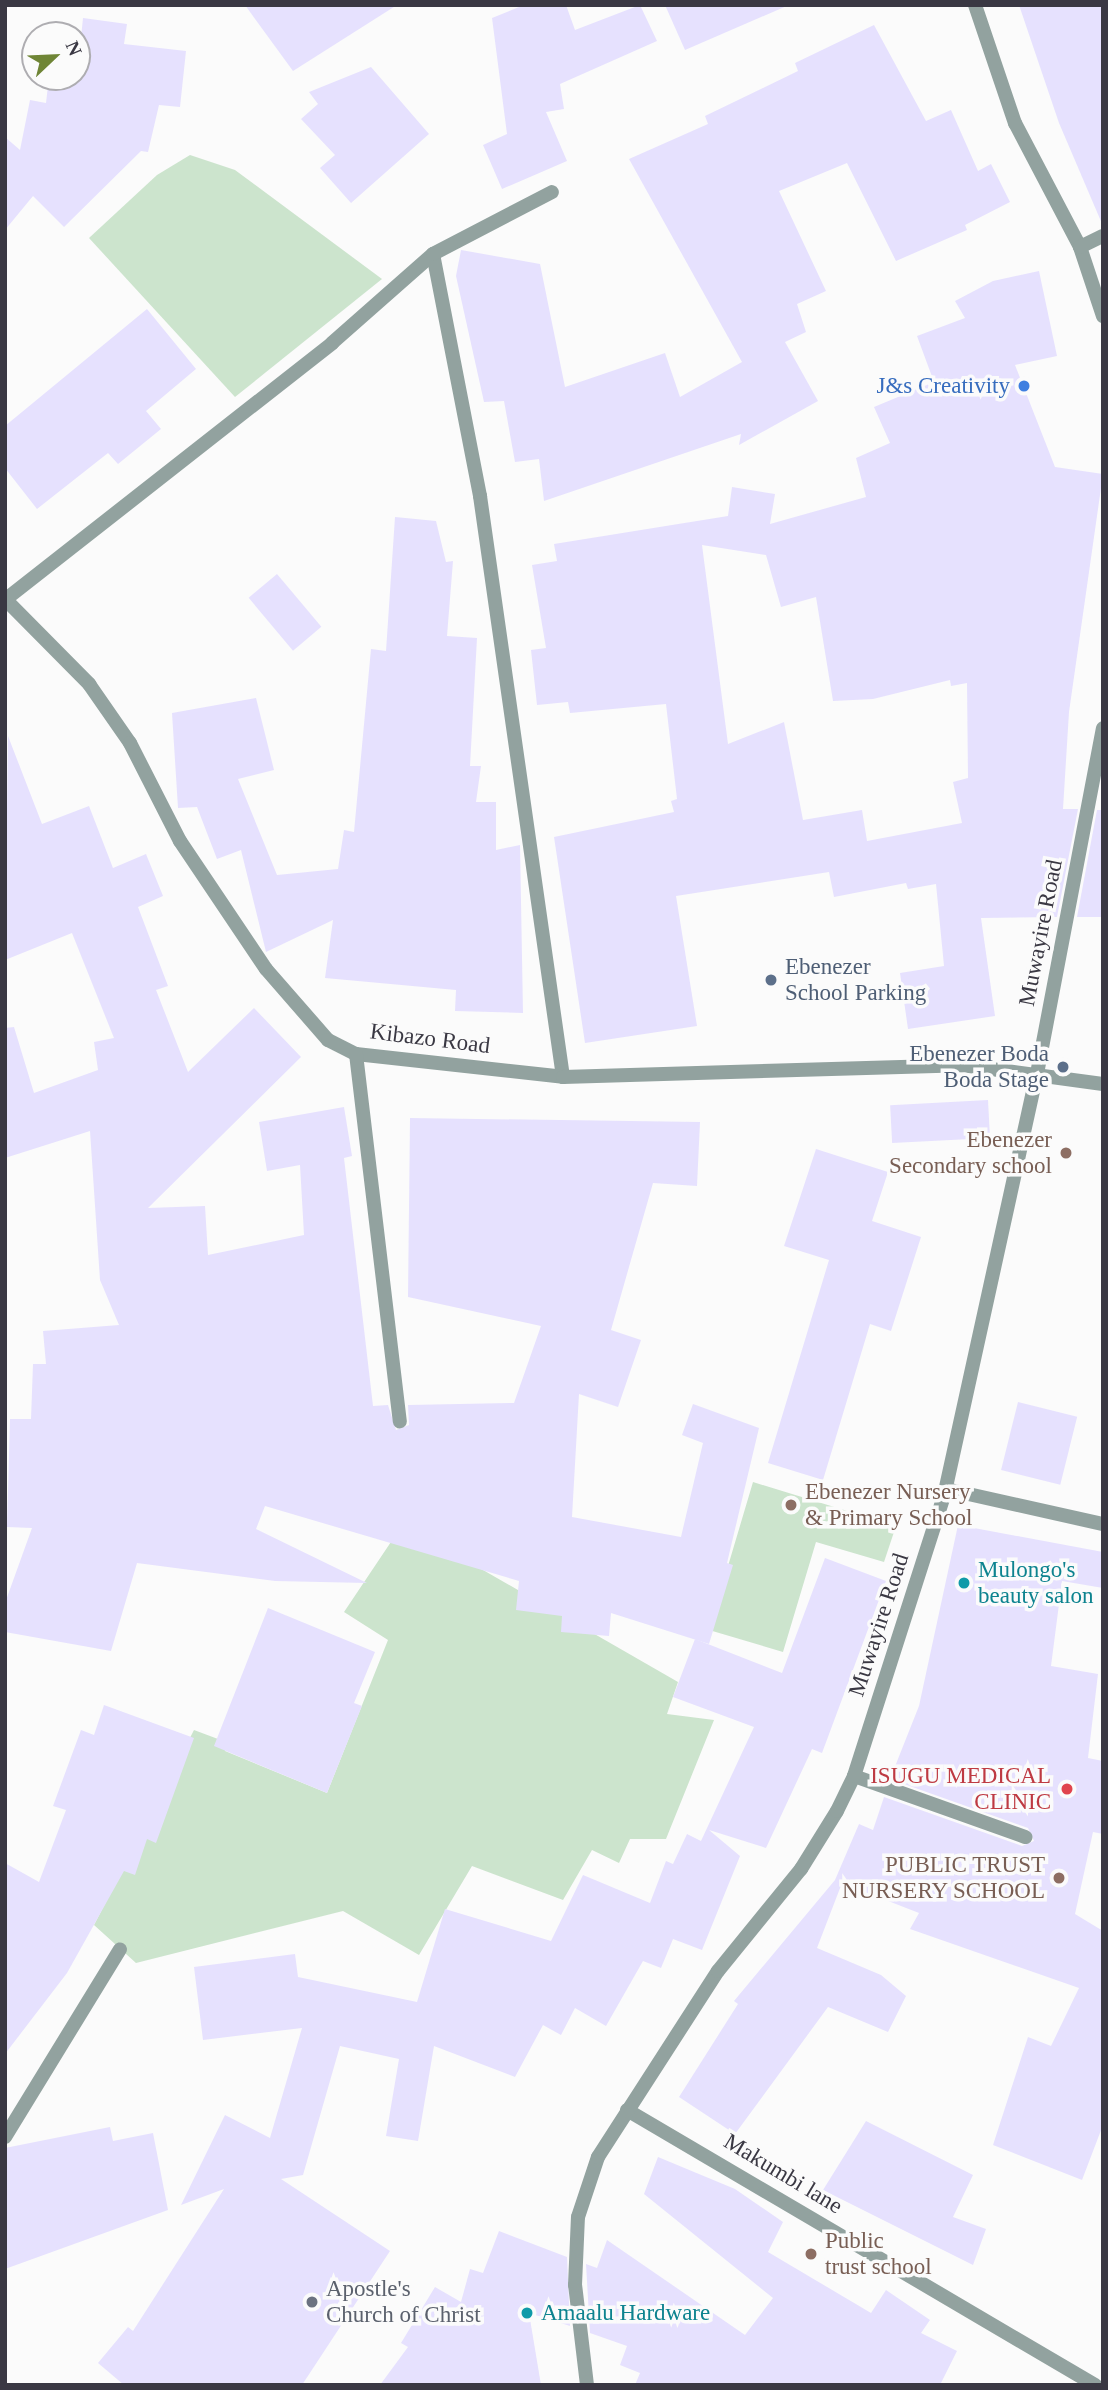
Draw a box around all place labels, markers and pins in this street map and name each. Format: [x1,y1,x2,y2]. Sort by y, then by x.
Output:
place label: J&s Creativity [876,372,1010,400]
marker: J&s Creativity [1016,378,1032,394]
place label: Ebenezer School Parking [785,953,926,1007]
marker: Ebenezer School Parking [763,972,779,988]
place label: Ebenezer Boda Boda Stage [909,1040,1049,1094]
marker: Ebenezer Boda Boda Stage [1055,1059,1071,1075]
place label: Ebenezer Secondary school [889,1126,1052,1180]
marker: Ebenezer Secondary school [1058,1145,1074,1161]
place label: Ebenezer Nursery & Primary School [805,1478,972,1532]
marker: Ebenezer Nursery & Primary School [783,1497,799,1513]
place label: Mulongo's beauty salon [978,1556,1094,1610]
marker: Mulongo's beauty salon [956,1575,972,1591]
place label: ISUGU MEDICAL CLINIC [870,1762,1051,1816]
marker: ISUGU MEDICAL CLINIC [1057,1779,1077,1799]
place label: PUBLIC TRUST NURSERY SCHOOL [841,1851,1045,1905]
marker: PUBLIC TRUST NURSERY SCHOOL [1051,1870,1067,1886]
place label: Public trust school [825,2227,932,2281]
marker: Public trust school [803,2246,819,2262]
place label: Apostle's Church of Christ [326,2275,481,2329]
marker: Apostle's Church of Christ [304,2294,320,2310]
place label: Amaalu Hardware [541,2299,710,2327]
marker: Amaalu Hardware [519,2305,535,2321]

